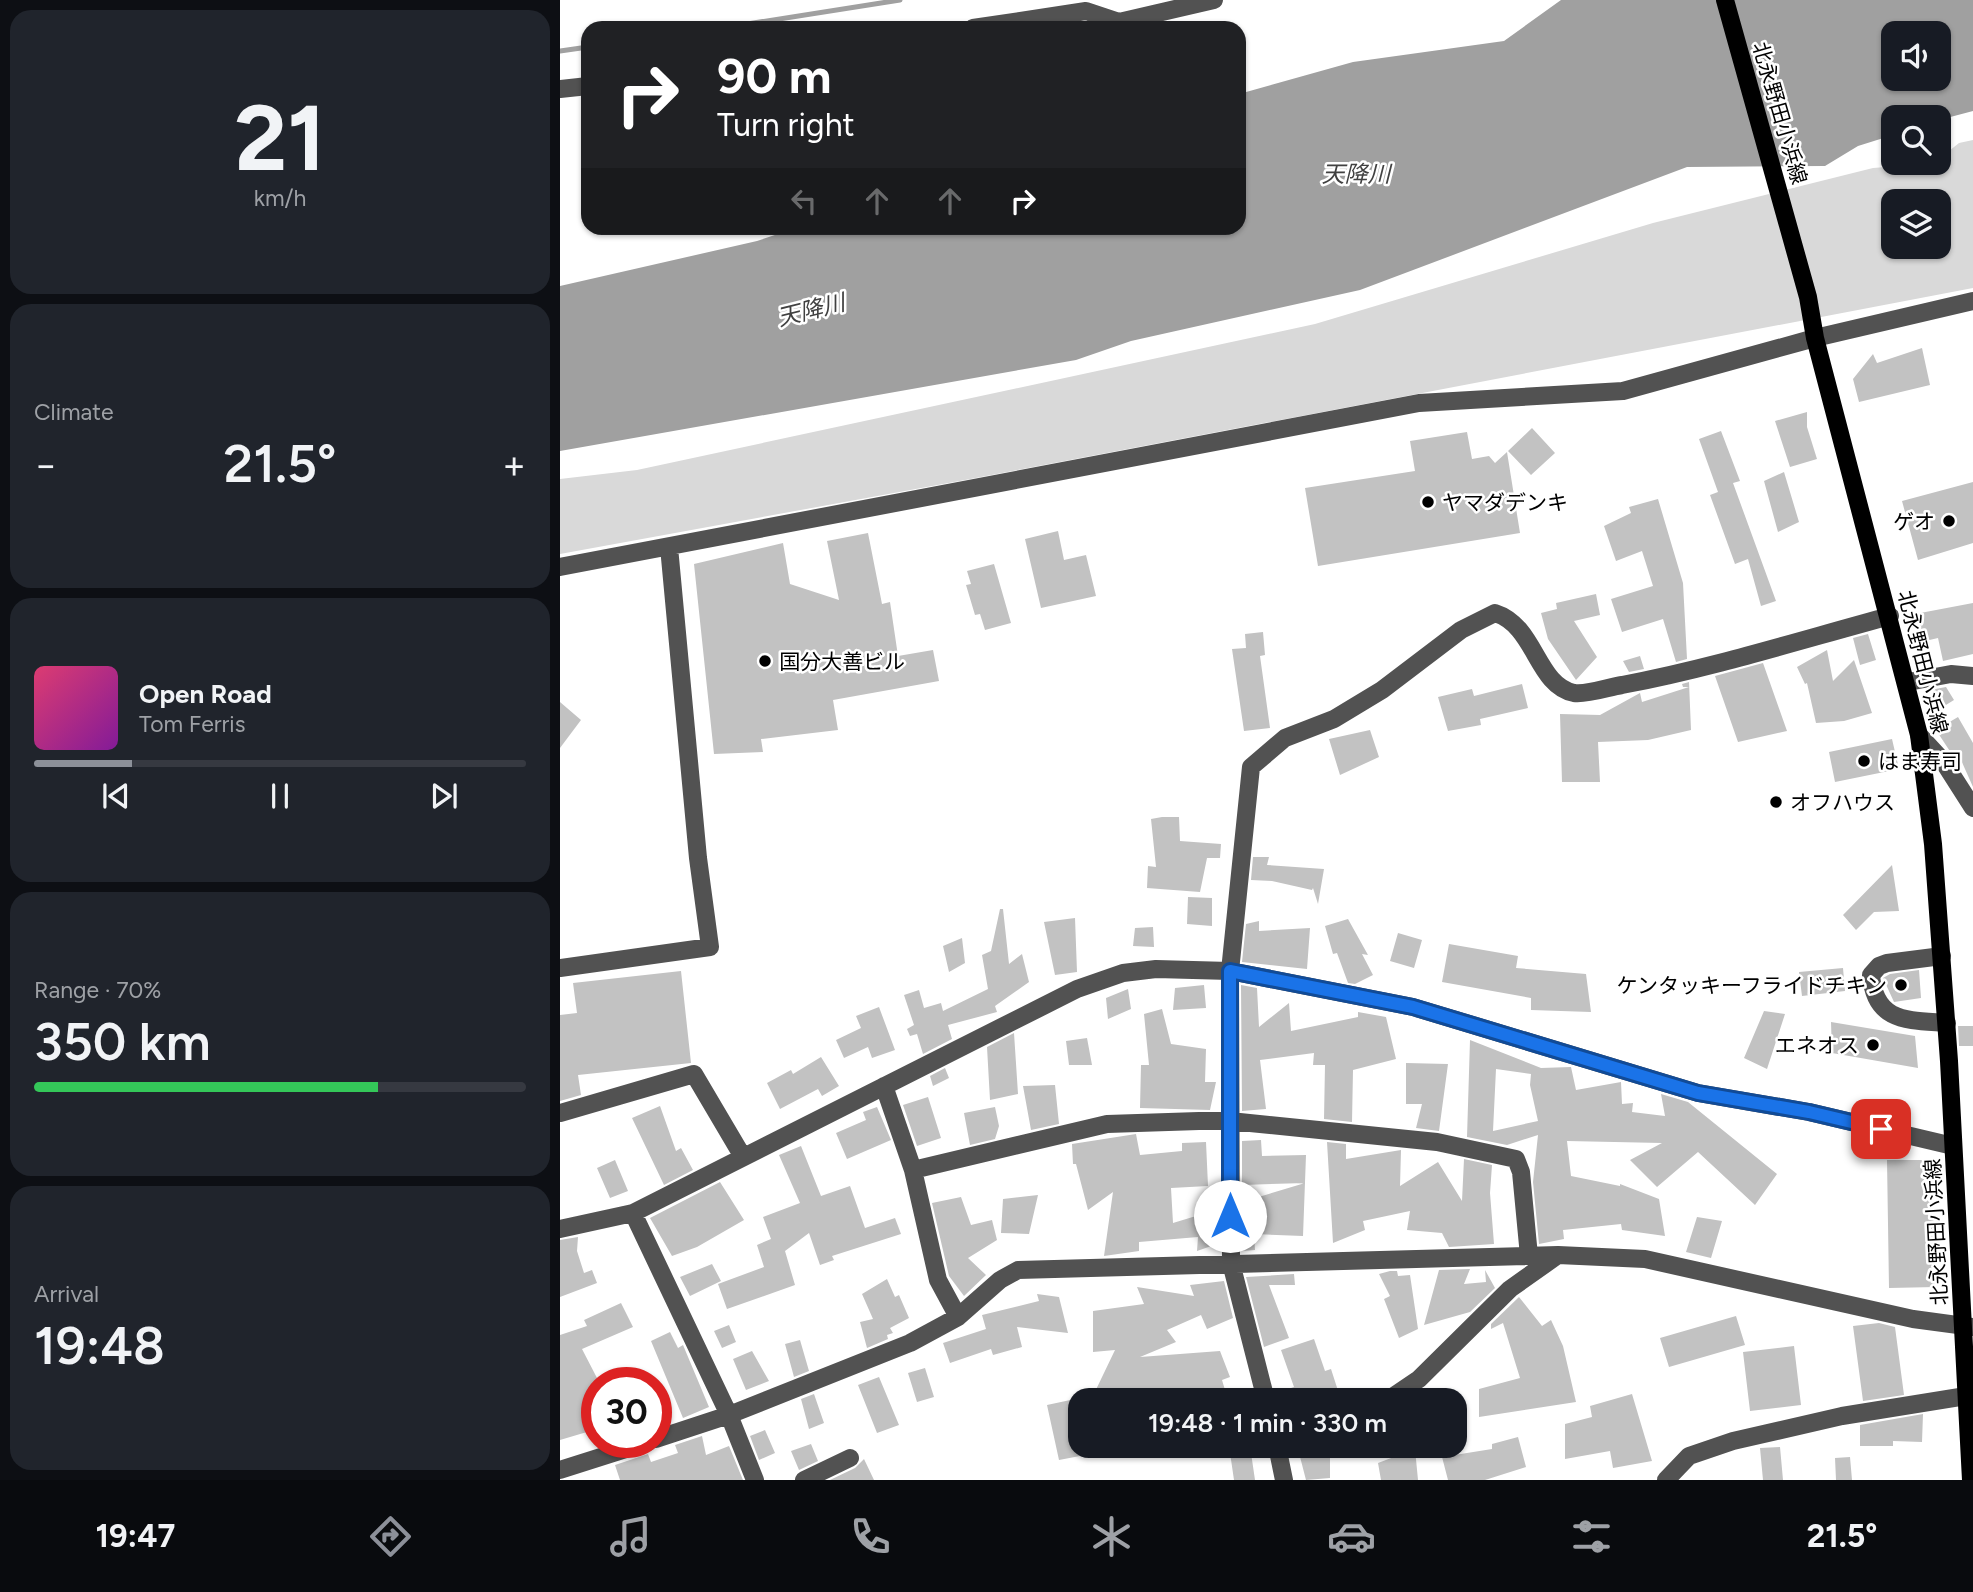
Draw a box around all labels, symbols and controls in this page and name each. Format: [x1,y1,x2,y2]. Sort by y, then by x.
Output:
map controls [1881,21,1951,259]
button: sound [1881,21,1951,91]
street label: 北永野田小浜線 [1748,39,1812,187]
text: 90 m [717,46,832,105]
icon: right [602,49,693,140]
text: 21 [234,84,326,193]
button: search [1881,105,1951,175]
text: Turn right [717,106,855,144]
water label: 天降川 [1322,160,1394,188]
icon: left [785,182,823,220]
icon: ahead [858,182,896,220]
icon: ahead [931,182,969,220]
icon: right [1004,182,1042,220]
text: km/h [254,184,306,212]
button: layers [1881,189,1951,259]
water label: 天降川 [774,287,851,332]
text: Climate [34,398,113,426]
text: 21.5° [223,433,337,495]
text: − [34,442,58,488]
text: + [502,442,526,488]
place label: ヤマダデンキ [1442,490,1568,515]
marker: ヤマダデンキ [1420,494,1436,510]
place label: ゲオ [1893,509,1935,534]
marker: ゲオ [1941,513,1957,529]
street label: 北永野田小浜線 [1893,588,1953,736]
place label: 国分大善ビル [779,649,905,674]
marker: 国分大善ビル [757,653,773,669]
text: Open Road [139,678,272,710]
text: Tom Ferris [139,710,245,738]
place label: はま寿司 [1878,749,1962,774]
marker: はま寿司 [1856,753,1872,769]
icon: previous [97,777,135,815]
icon: pause [261,777,299,815]
icon: next [425,777,463,815]
place label: オフハウス [1790,790,1895,815]
marker: オフハウス [1768,794,1784,810]
place label: ケンタッキーフライドチキン [1617,973,1887,998]
text: Range · 70% [34,976,161,1004]
marker: ケンタッキーフライドチキン [1893,977,1909,993]
text: 350 km [34,1011,211,1073]
place label: エネオス [1775,1033,1859,1058]
marker: エネオス [1865,1037,1881,1053]
pin [1851,1099,1911,1159]
icon: arrive [1862,1110,1900,1148]
street label: 北永野田小浜線 [1920,1158,1952,1306]
position arrow [1193,1179,1267,1253]
text: Arrival [34,1280,99,1308]
text: 19:48 [34,1315,165,1377]
speed limit sign: 30 [581,1367,672,1458]
text: 19:48 · 1 min · 330 m [1148,1407,1387,1439]
icon: directions [366,1512,415,1561]
icon: music [606,1512,655,1561]
icon: phone [846,1512,895,1561]
icon: climate [1087,1512,1136,1561]
icon: car [1327,1512,1376,1561]
icon: filters [1567,1512,1616,1561]
text: 19:47 [96,1517,175,1555]
text: 21.5° [1807,1517,1877,1555]

